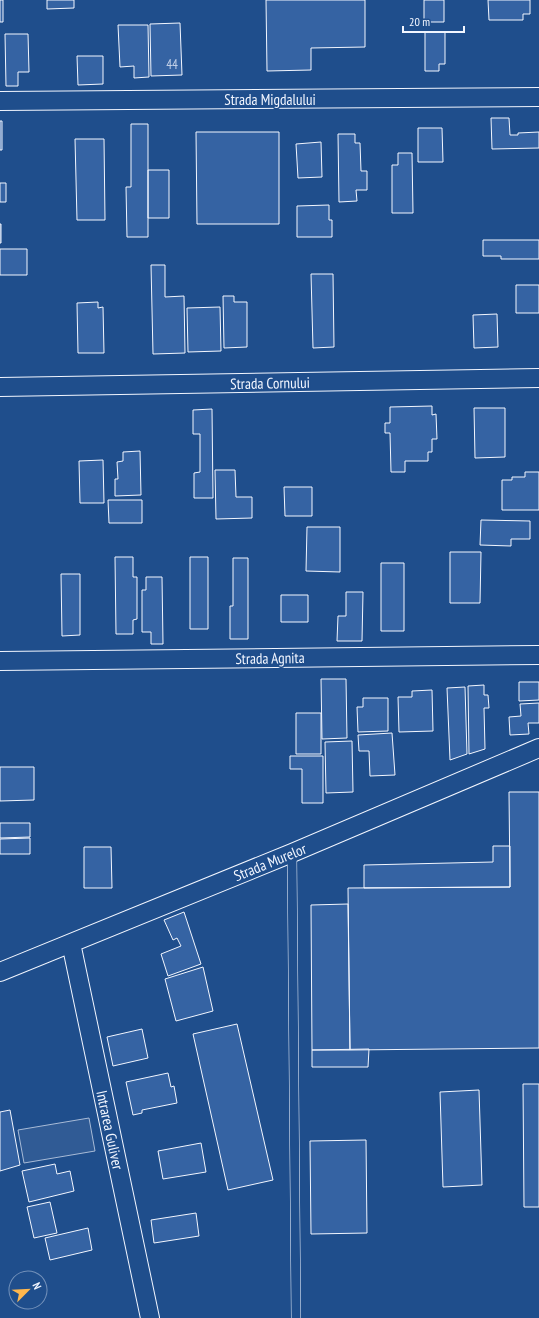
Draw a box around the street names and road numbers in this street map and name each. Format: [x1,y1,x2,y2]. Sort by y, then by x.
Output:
street label: Strada Migdalului [224,90,316,109]
street label: Strada Cornului [230,373,310,393]
street label: Strada Agnita [235,648,305,668]
street label: Strada Murelor [231,838,310,885]
street label: Intrarea Guliver [92,1089,128,1172]

